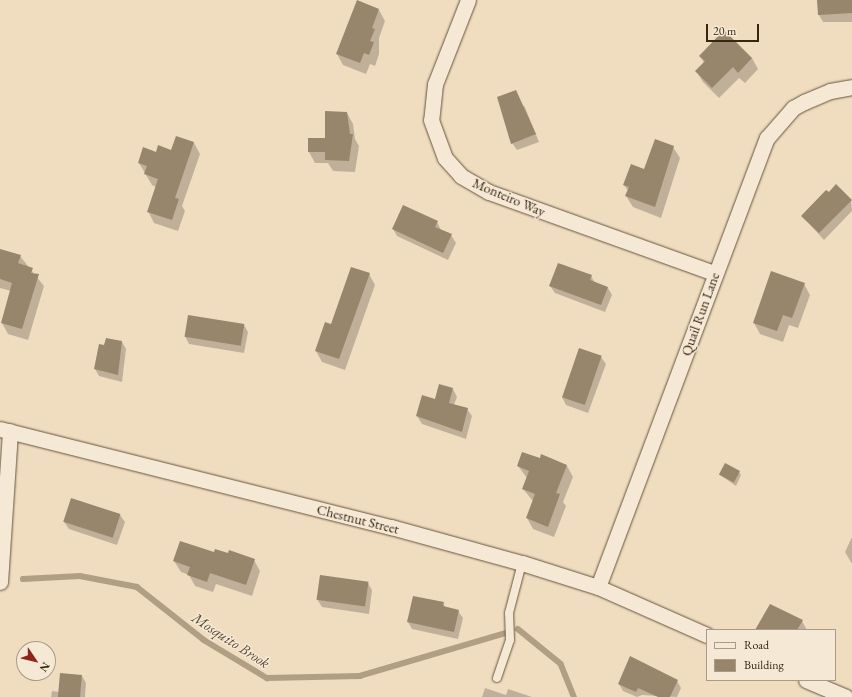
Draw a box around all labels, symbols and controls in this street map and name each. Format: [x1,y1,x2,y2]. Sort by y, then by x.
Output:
scale bar [708,16,761,42]
text: 20 m [713,23,736,39]
street label: Monteiro Way [470,174,548,220]
street label: Quail Run Lane [677,270,723,358]
street label: Chestnut Street [315,501,401,537]
water label: Mosquito Brook [189,608,273,672]
legend [706,629,836,681]
text: Road [744,637,769,653]
north arrow [16,641,56,681]
text: Building [744,657,784,673]
text: N [37,660,53,675]

